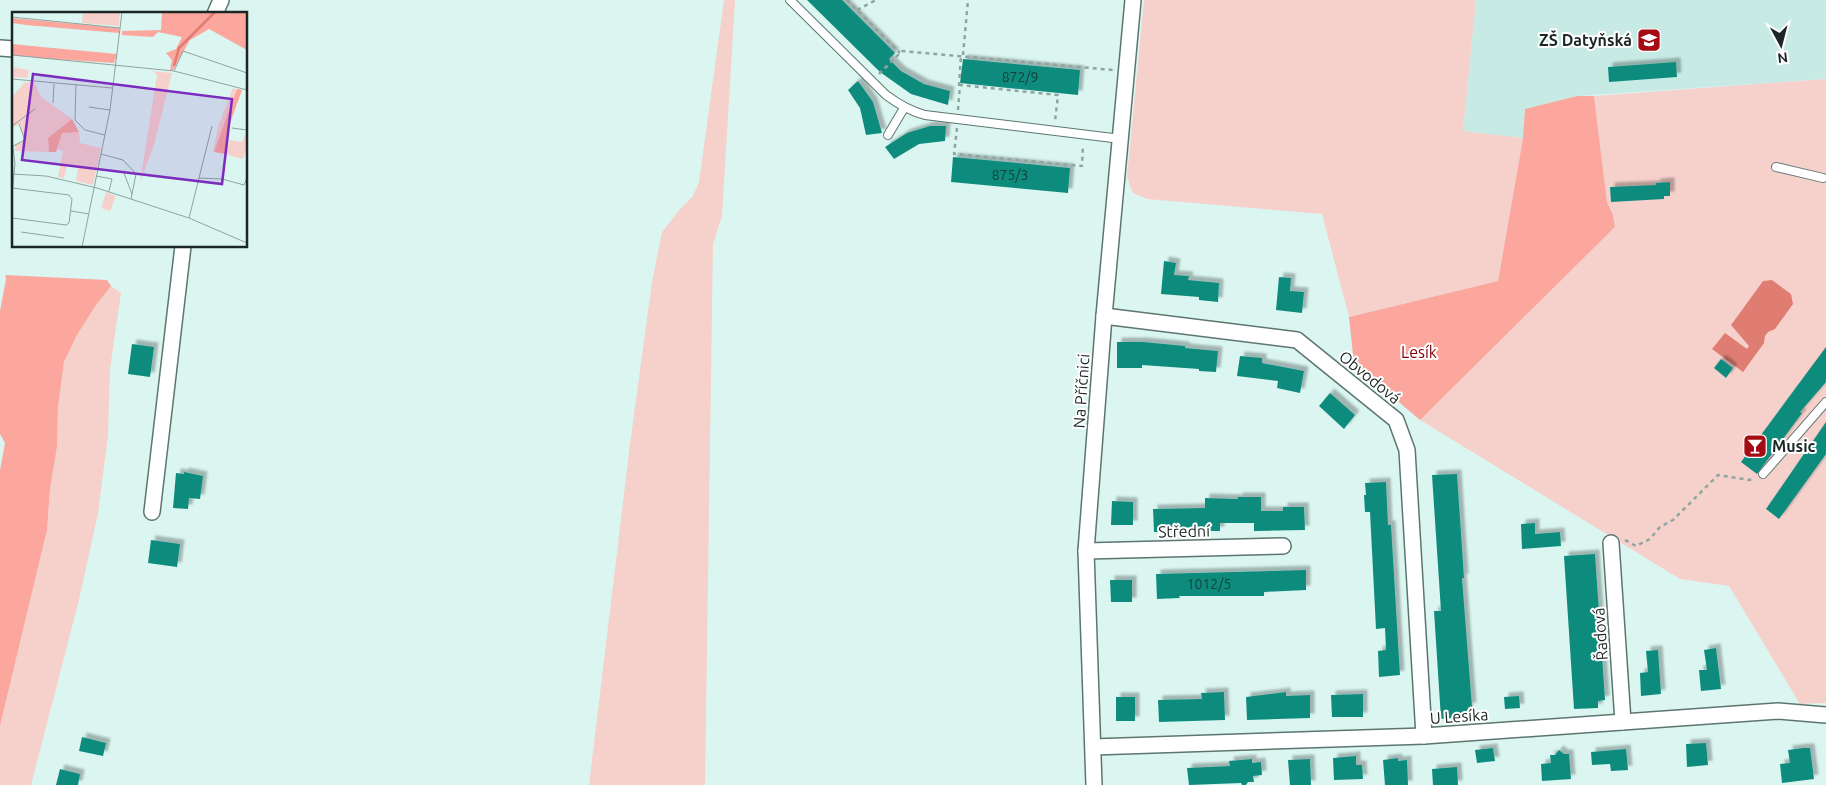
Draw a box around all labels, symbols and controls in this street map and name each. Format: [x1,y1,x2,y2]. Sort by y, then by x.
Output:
inset map [12,12,248,248]
north arrow [1756,20,1806,70]
school or university icon: ZŠ Datyňská [1636,27,1662,53]
place label: ZŠ Datyňská [1539,30,1632,49]
text: N [1776,49,1789,66]
house number: 872/9 [1002,69,1038,85]
house number: 875/3 [992,167,1028,183]
park label: Lesík [1401,343,1437,361]
street label: Obvodová [1336,347,1404,407]
street label: Na Příčnici [1069,353,1093,429]
bar icon: Music [1742,433,1768,459]
place label: Music [1772,437,1816,455]
street label: Střední [1158,522,1211,540]
house number: 1012/5 [1187,576,1231,592]
street label: Řadová [1588,607,1611,661]
street label: U Lesíka [1429,705,1489,727]

